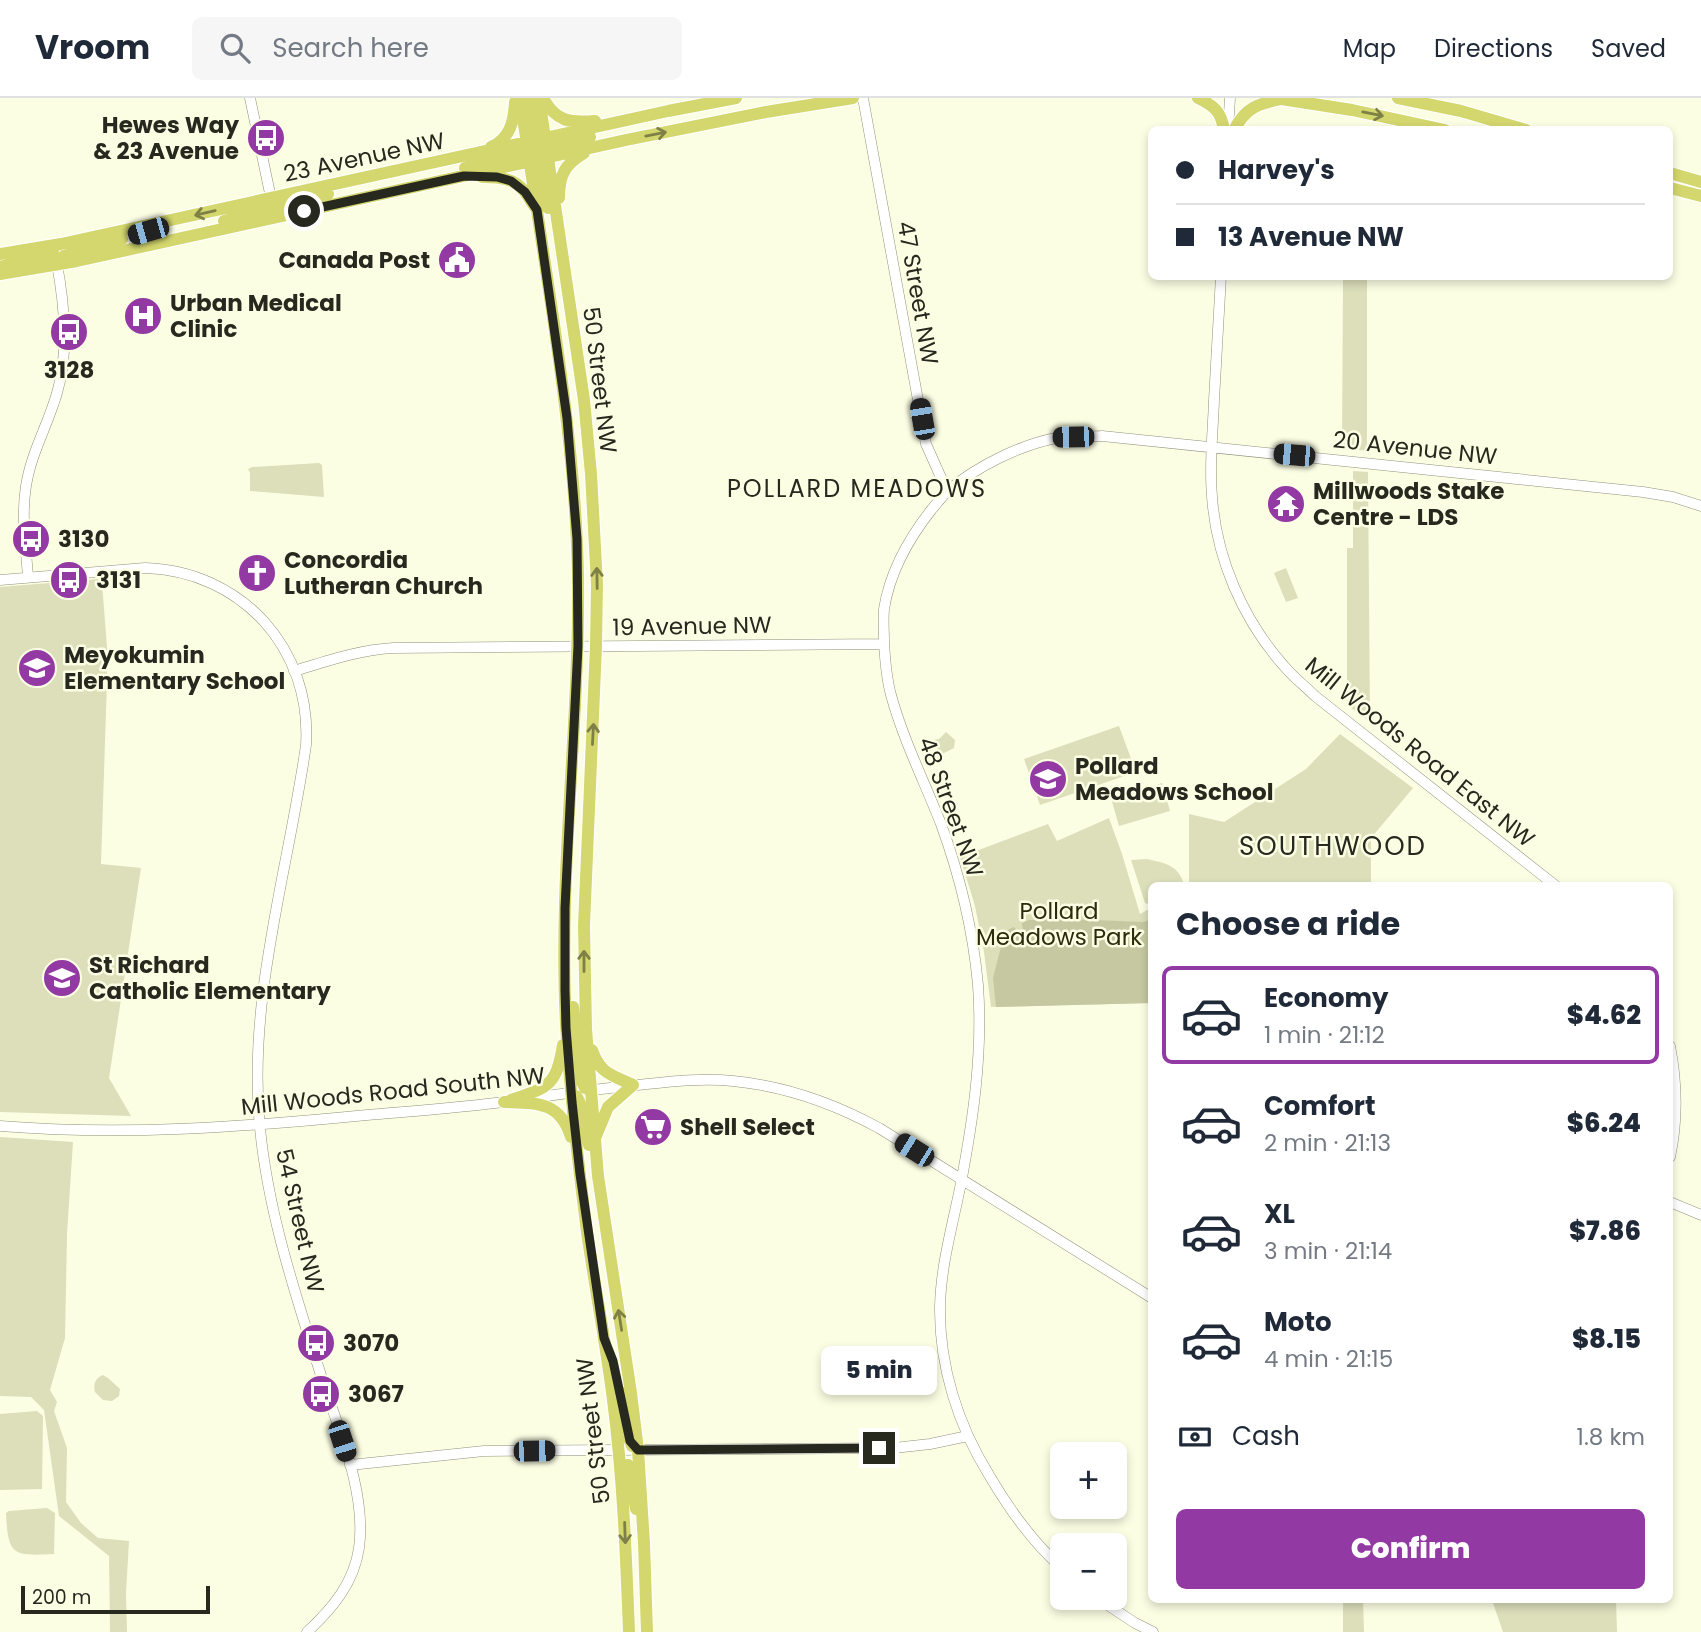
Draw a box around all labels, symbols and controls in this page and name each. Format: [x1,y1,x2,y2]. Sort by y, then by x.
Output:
search box [192,17,682,80]
text: Vroom [35,24,150,71]
icon: search [216,29,254,67]
text: Search here [272,30,429,66]
text: Map [1343,32,1396,65]
text: Directions [1434,32,1553,65]
text: Saved [1591,32,1666,65]
one-way arrow [1361,107,1384,121]
place label: Hewes Way & 23 Avenue [93,109,239,167]
bus stop icon: Hewes Way & 23 Avenue [245,117,287,159]
street label: 23 Avenue NW [280,124,448,190]
one-way arrow [644,127,667,140]
text: Harvey's [1218,152,1335,188]
route start [288,195,320,227]
one-way arrow [194,206,217,220]
car [125,215,172,247]
street label: 47 Street NW [890,219,946,367]
text: 13 Avenue NW [1218,219,1404,255]
public building icon: Canada Post [436,239,478,281]
place label: Canada Post [278,244,430,276]
place label: Urban Medical Clinic [170,287,342,345]
hospital icon: Urban Medical Clinic [122,295,164,337]
street label: 50 Street NW [575,305,625,455]
bus stop icon: 3128 [48,311,90,353]
place label: 3128 [44,354,94,386]
car [909,396,936,442]
street label: 20 Avenue NW [1331,423,1499,473]
car [1052,426,1095,448]
car [1273,443,1316,467]
district label: POLLARD MEADOWS [727,472,987,505]
place label: Millwoods Stake Centre - LDS [1313,475,1505,533]
temple icon: Millwoods Stake Centre - LDS [1265,483,1307,525]
bus stop icon: 3130 [10,518,52,560]
place label: 3130 [58,523,109,555]
place label: Concordia Lutheran Church [284,544,483,602]
church icon: Concordia Lutheran Church [236,552,278,594]
bus stop icon: 3131 [48,559,90,601]
place label: 3131 [96,564,141,596]
one-way arrow [590,567,603,590]
street label: 19 Avenue NW [612,609,772,643]
place label: Meyokumin Elementary School [64,639,285,697]
school or university icon: Meyokumin Elementary School [16,647,58,689]
street label: Mill Woods Road East NW [1298,649,1542,855]
one-way arrow [586,723,599,746]
street label: 48 Street NW [911,732,991,882]
place label: Pollard Meadows School [1075,750,1273,808]
school or university icon: Pollard Meadows School [1027,758,1069,800]
district label: SOUTHWOOD [1239,828,1427,864]
park label: Pollard Meadows Park [976,895,1142,953]
text: Choose a ride [1176,901,1400,946]
place label: St Richard Catholic Elementary [89,949,331,1007]
one-way arrow [577,950,591,973]
school or university icon: St Richard Catholic Elementary [41,957,83,999]
text: Economy [1264,980,1388,1016]
icon: car [1180,984,1243,1047]
text: $4.62 [1567,997,1641,1033]
text: 1 min · 21:12 [1264,1019,1385,1051]
street label: Mill Woods Road South NW [240,1059,546,1123]
text: Comfort [1264,1088,1376,1124]
icon: car [1180,1092,1243,1155]
text: $6.24 [1567,1105,1641,1141]
supermarket icon: Shell Select [632,1106,674,1148]
place label: Shell Select [680,1111,815,1143]
text: 2 min · 21:13 [1264,1127,1391,1159]
car [891,1130,938,1170]
street label: 54 Street NW [268,1146,332,1296]
text: XL [1264,1196,1295,1232]
icon: car [1180,1200,1243,1263]
text: $7.86 [1569,1213,1641,1249]
text: 3 min · 21:14 [1264,1235,1392,1267]
text: Moto [1264,1304,1332,1340]
icon: car [1180,1308,1243,1371]
one-way arrow [613,1309,626,1332]
text: $8.15 [1572,1321,1641,1357]
bus stop icon: 3070 [295,1322,337,1364]
place label: 3070 [343,1327,399,1359]
text: 4 min · 21:15 [1264,1343,1393,1375]
callout: 5 min [821,1346,937,1396]
text: 5 min [846,1354,912,1386]
street label: 50 Street NW [568,1356,618,1506]
bus stop icon: 3067 [300,1373,342,1415]
place label: 3067 [348,1378,404,1410]
car [326,1418,359,1464]
icon: cash [1176,1418,1214,1456]
text: Cash [1232,1418,1300,1454]
text: 1.8 km [1577,1421,1645,1453]
route end [863,1432,895,1464]
car [513,1440,556,1462]
map controls [1050,1442,1127,1610]
button: + [1050,1442,1127,1519]
button: Confirm [1176,1509,1645,1589]
one-way arrow [618,1522,631,1545]
button: − [1050,1533,1127,1610]
scale bar [21,1583,210,1615]
text: 200 m [32,1584,91,1611]

